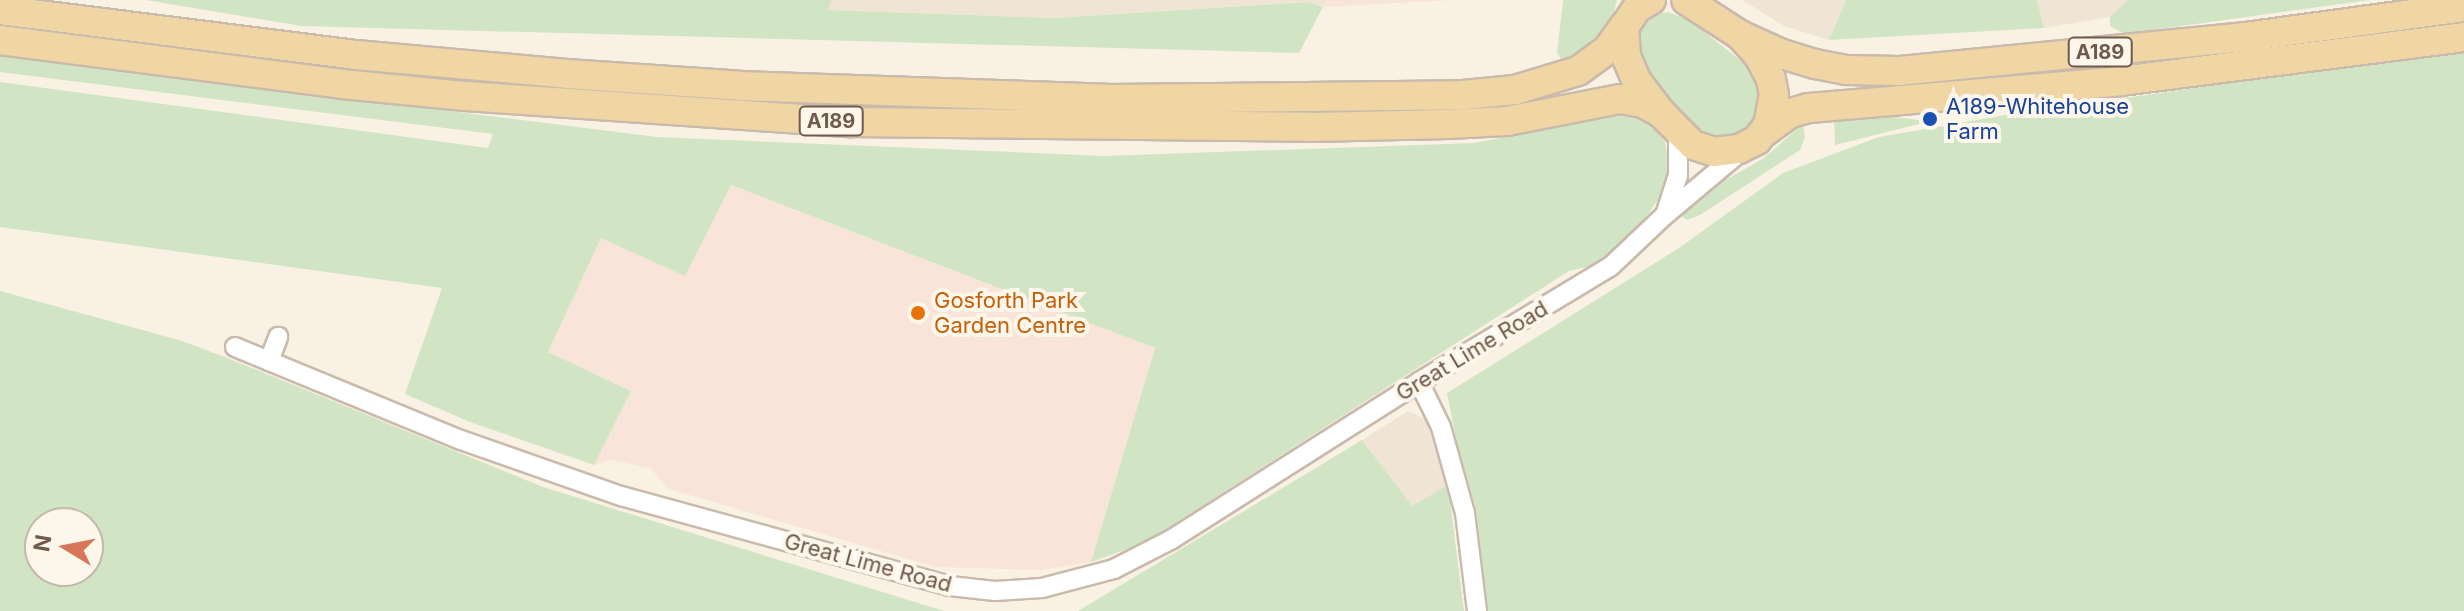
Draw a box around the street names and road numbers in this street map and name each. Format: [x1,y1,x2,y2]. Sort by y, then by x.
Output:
road number: A189 [2066,36,2134,68]
road number: A189 [797,105,865,137]
street label: Great Lime Road [1391,295,1553,407]
street label: Great Lime Road [781,528,955,598]

